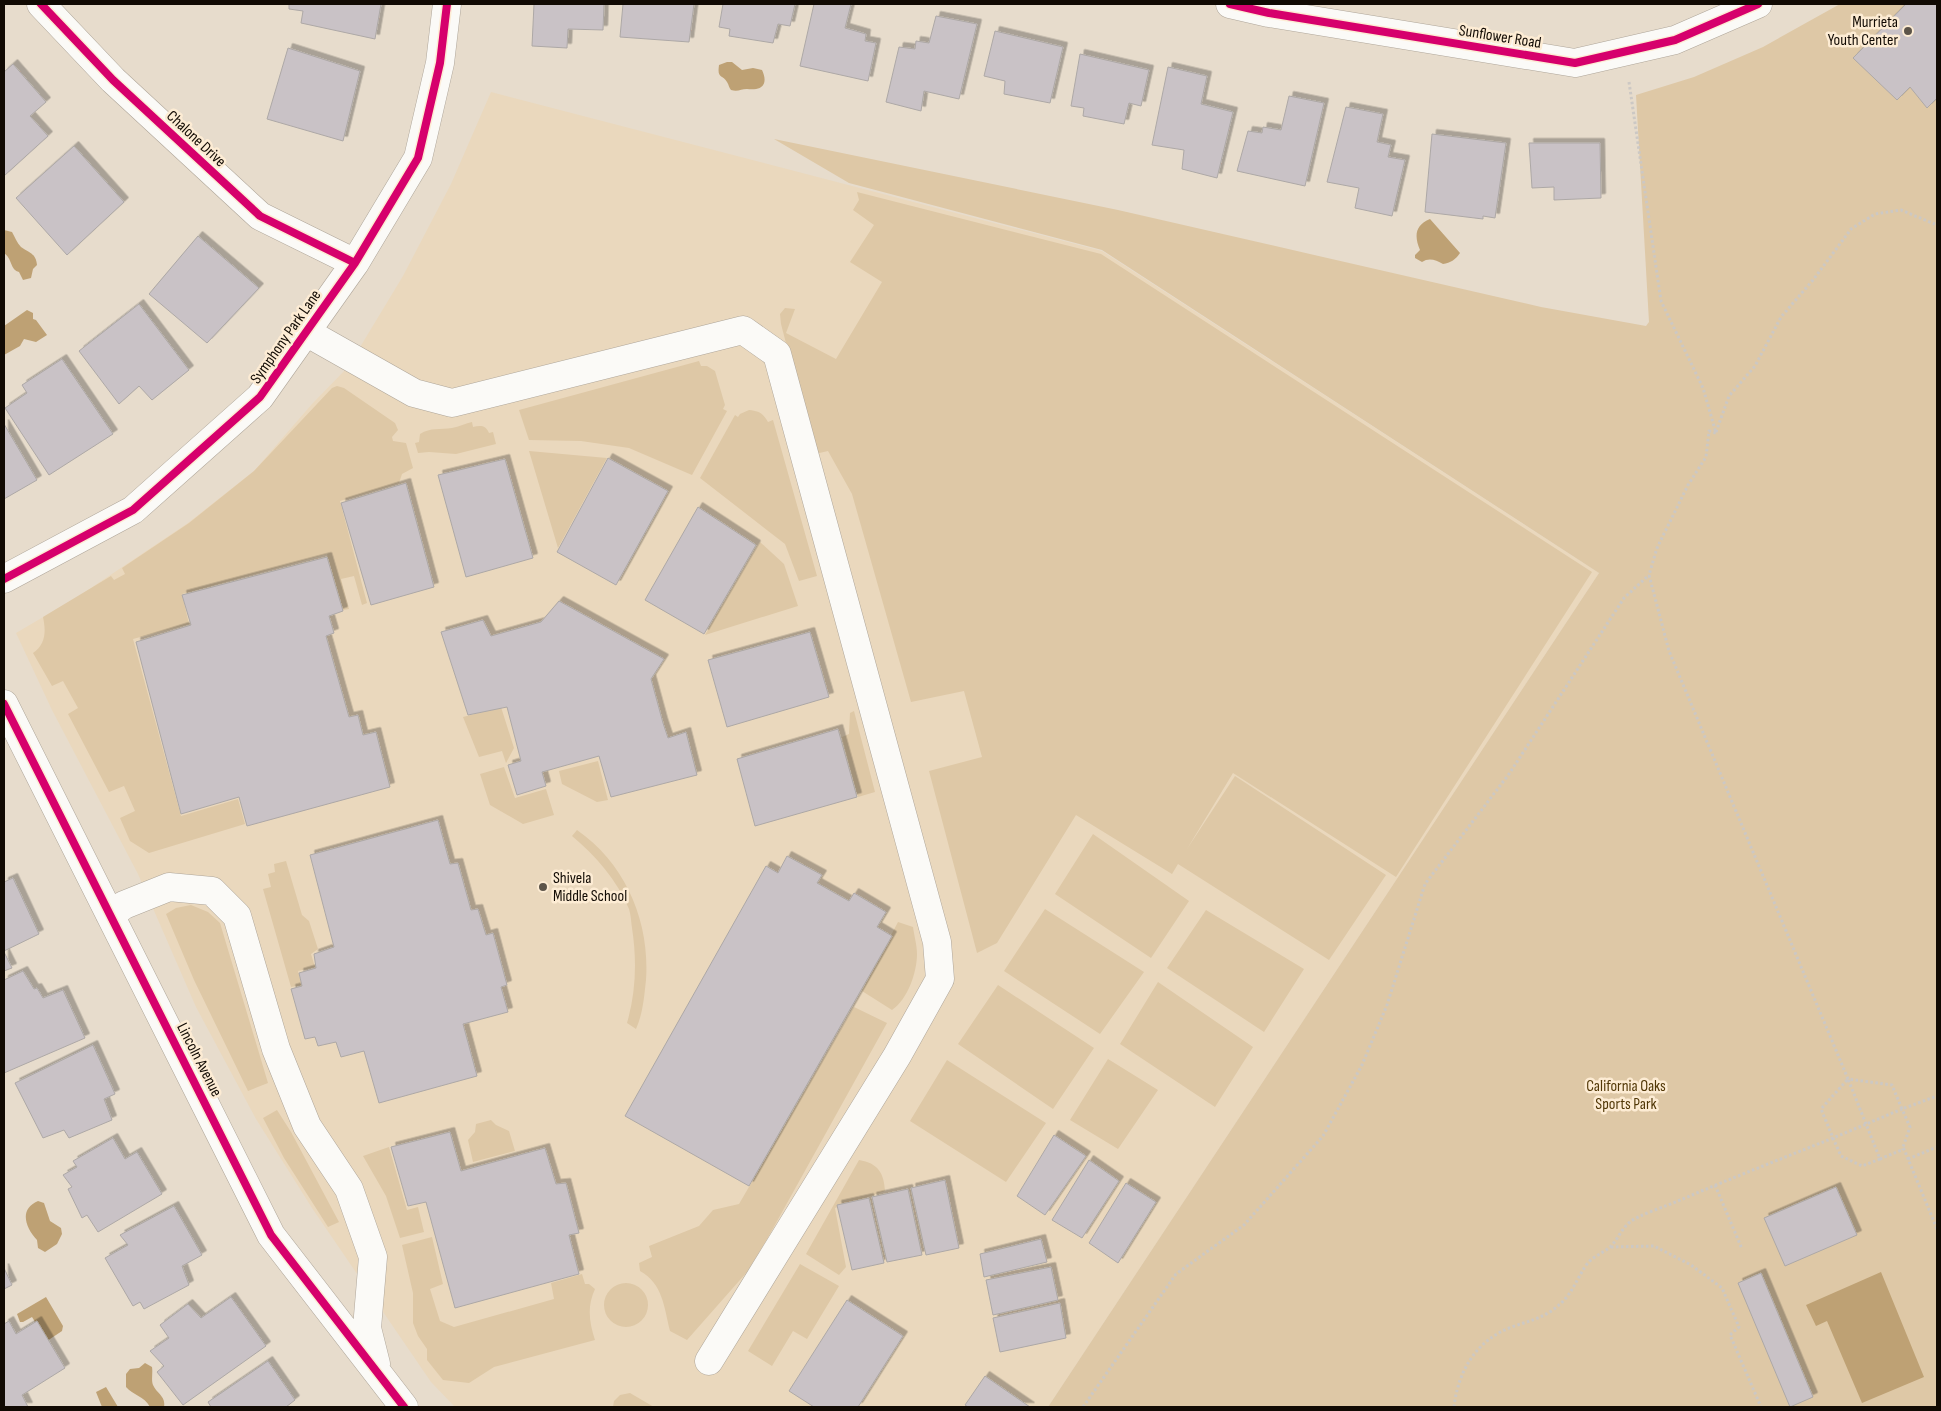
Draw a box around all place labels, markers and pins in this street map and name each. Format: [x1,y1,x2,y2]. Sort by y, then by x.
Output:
place label: Murrieta Youth Center [1828,13,1898,50]
marker: Murrieta Youth Center [1902,25,1914,37]
place label: Shivela Middle School [553,869,627,906]
marker: Shivela Middle School [537,881,549,893]

